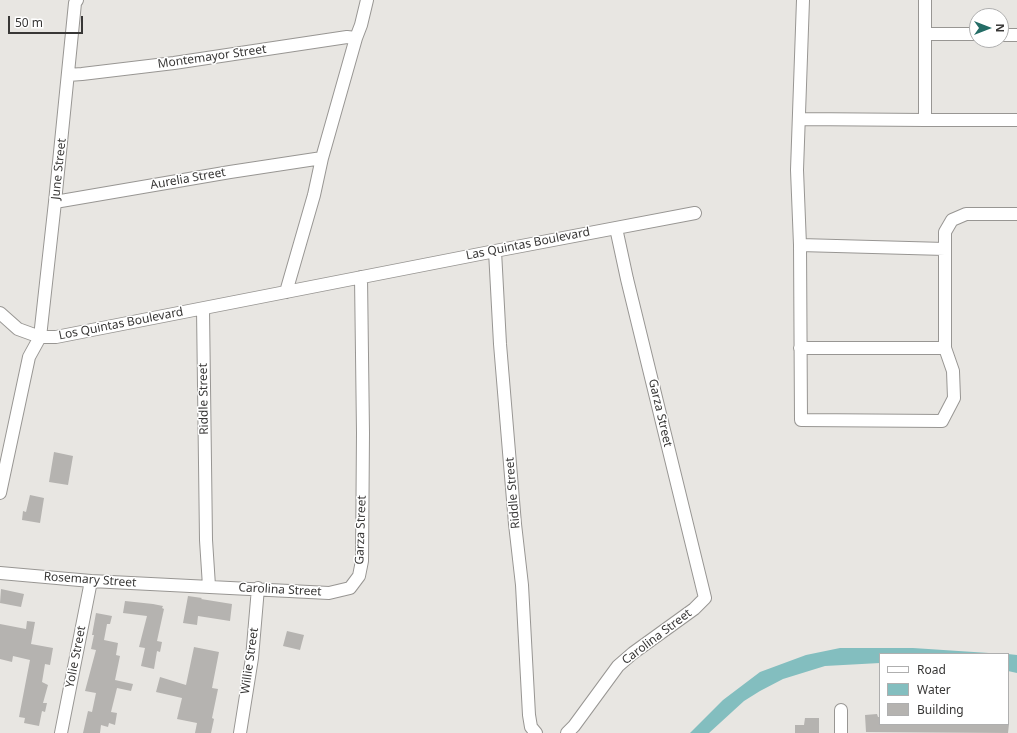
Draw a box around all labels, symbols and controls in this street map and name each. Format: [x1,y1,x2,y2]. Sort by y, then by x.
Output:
scale bar [10,8,85,34]
north arrow [969,8,1009,48]
text: 50 m [15,14,43,31]
text: N [993,24,1008,32]
street label: Montemayor Street [157,42,267,72]
street label: June Street [49,138,69,200]
street label: Aurelia Street [149,165,227,193]
street label: Las Quintas Boulevard [465,225,591,263]
street label: Los Quintas Boulevard [57,305,185,343]
street label: Riddle Street [196,363,212,435]
street label: Garza Street [645,378,675,448]
street label: Riddle Street [503,457,523,529]
street label: Garza Street [353,495,369,565]
street label: Rosemary Street [43,570,137,590]
street label: Carolina Street [238,581,322,599]
street label: Carolina Street [619,606,695,668]
street label: Yolie Street [63,625,89,689]
street label: Willie Street [238,627,262,695]
legend [879,653,1009,725]
text: Road [917,661,946,678]
text: Water [917,681,951,698]
text: Building [917,701,964,718]

